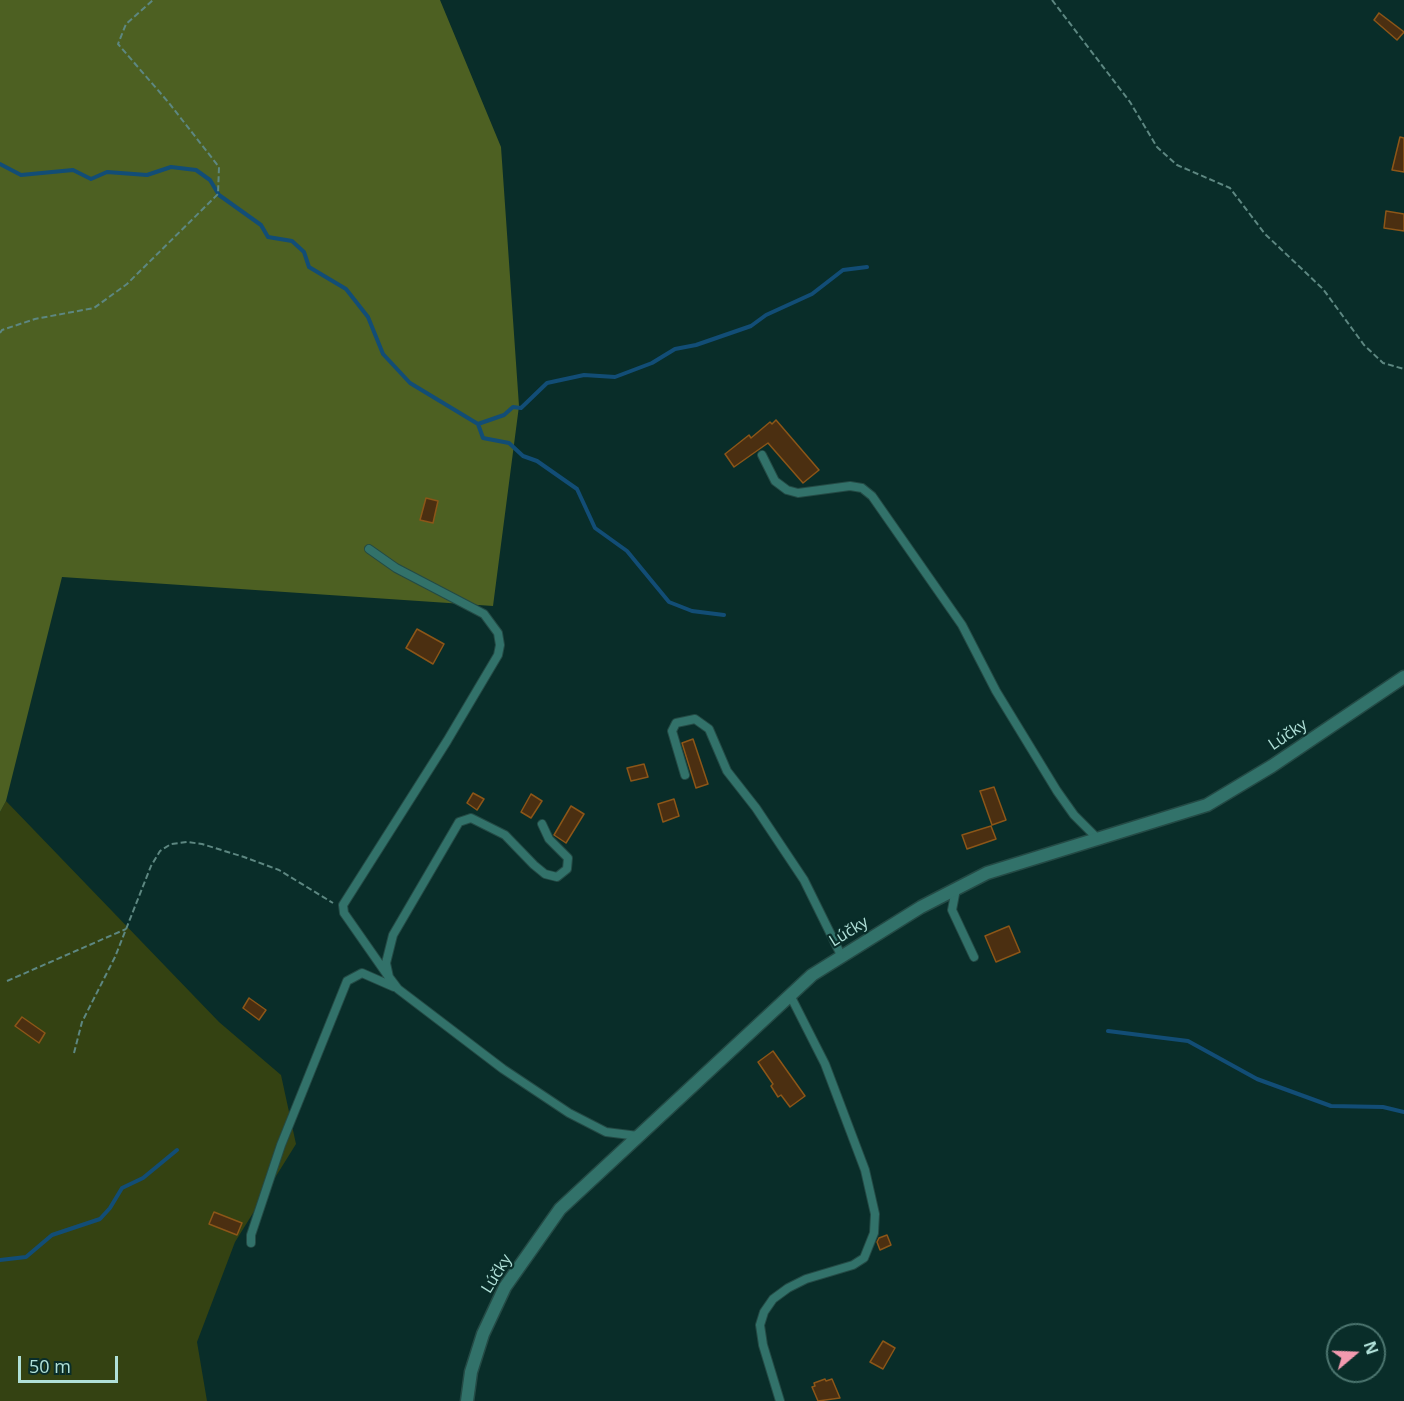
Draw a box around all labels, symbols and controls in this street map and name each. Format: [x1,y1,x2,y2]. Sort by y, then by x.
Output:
street label: Lúčky [1265,715,1311,755]
street label: Lúčky [826,913,872,951]
street label: Lúčky [478,1251,516,1297]
north arrow [1326,1323,1386,1383]
text: N [1359,1338,1384,1358]
scale bar [21,1344,122,1382]
text: 50 m [29,1354,71,1378]

